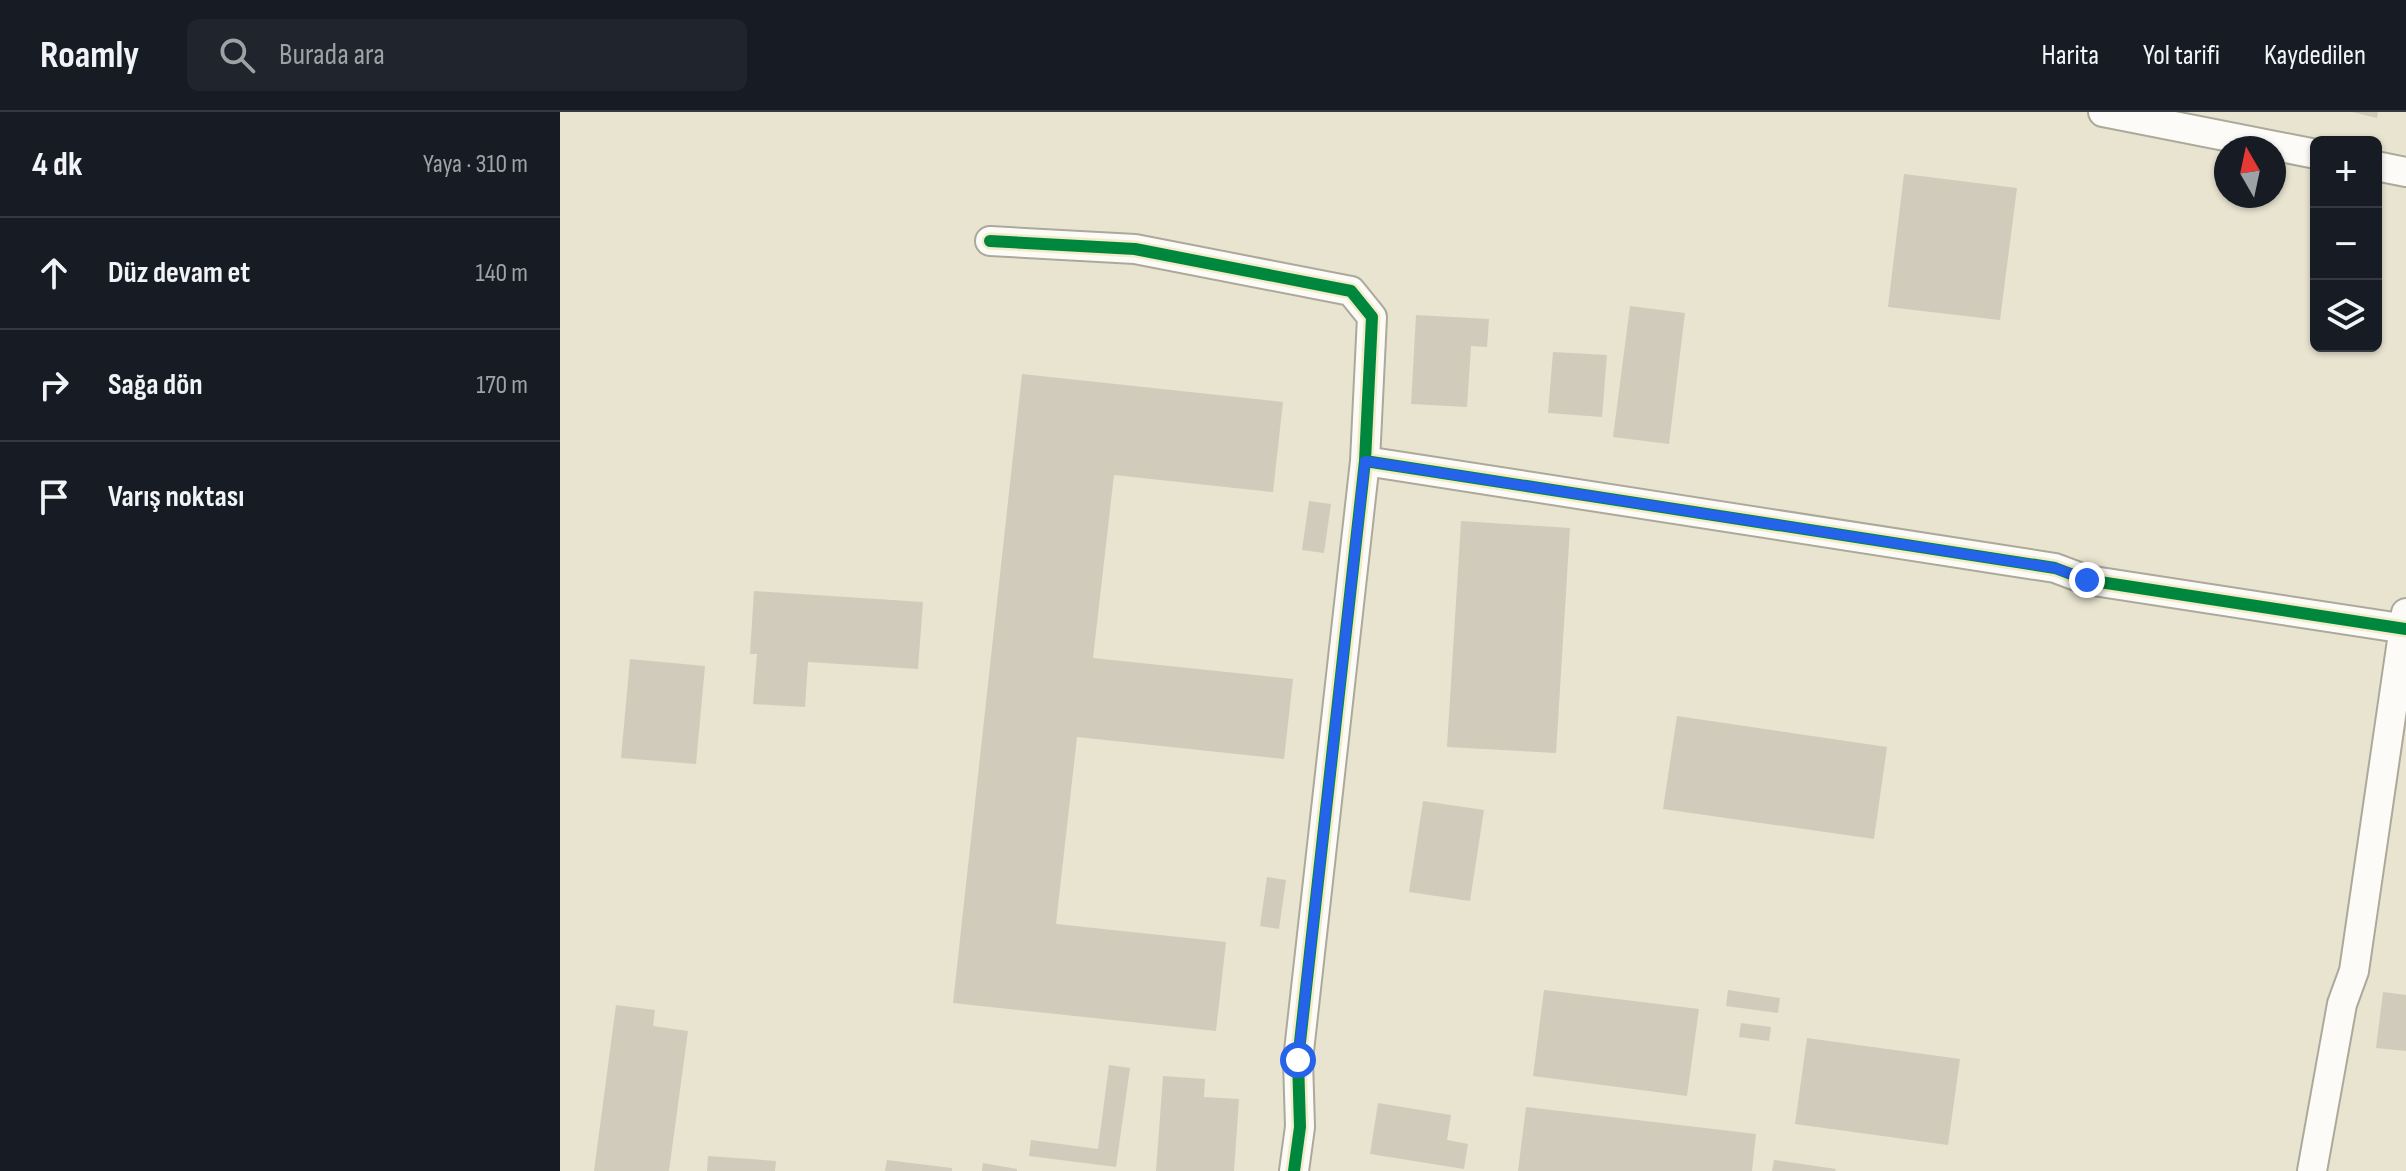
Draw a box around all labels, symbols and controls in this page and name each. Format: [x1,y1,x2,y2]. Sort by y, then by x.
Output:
search box [187,19,747,91]
text: Roamly [40,33,139,78]
icon: search [215,33,259,77]
text: Burada ara [279,37,385,73]
text: Harita [2042,39,2099,72]
text: Yol tarifi [2143,39,2220,72]
text: Kaydedilen [2264,39,2366,72]
north arrow [2214,136,2286,208]
map controls [2310,136,2382,352]
button: + [2310,136,2382,208]
text: 4 dk [32,144,82,185]
text: Yaya · 310 m [423,149,528,180]
button: − [2310,208,2382,280]
icon: ahead [32,251,76,295]
text: Düz devam et [108,255,250,291]
text: 140 m [476,258,528,289]
button: layers [2310,280,2382,352]
icon: right [32,363,76,407]
text: Sağa dön [108,367,203,403]
text: 170 m [476,370,528,401]
icon: arrive [32,475,76,519]
text: Varış noktası [108,479,244,515]
route end [2069,562,2105,598]
route start [1280,1042,1316,1078]

